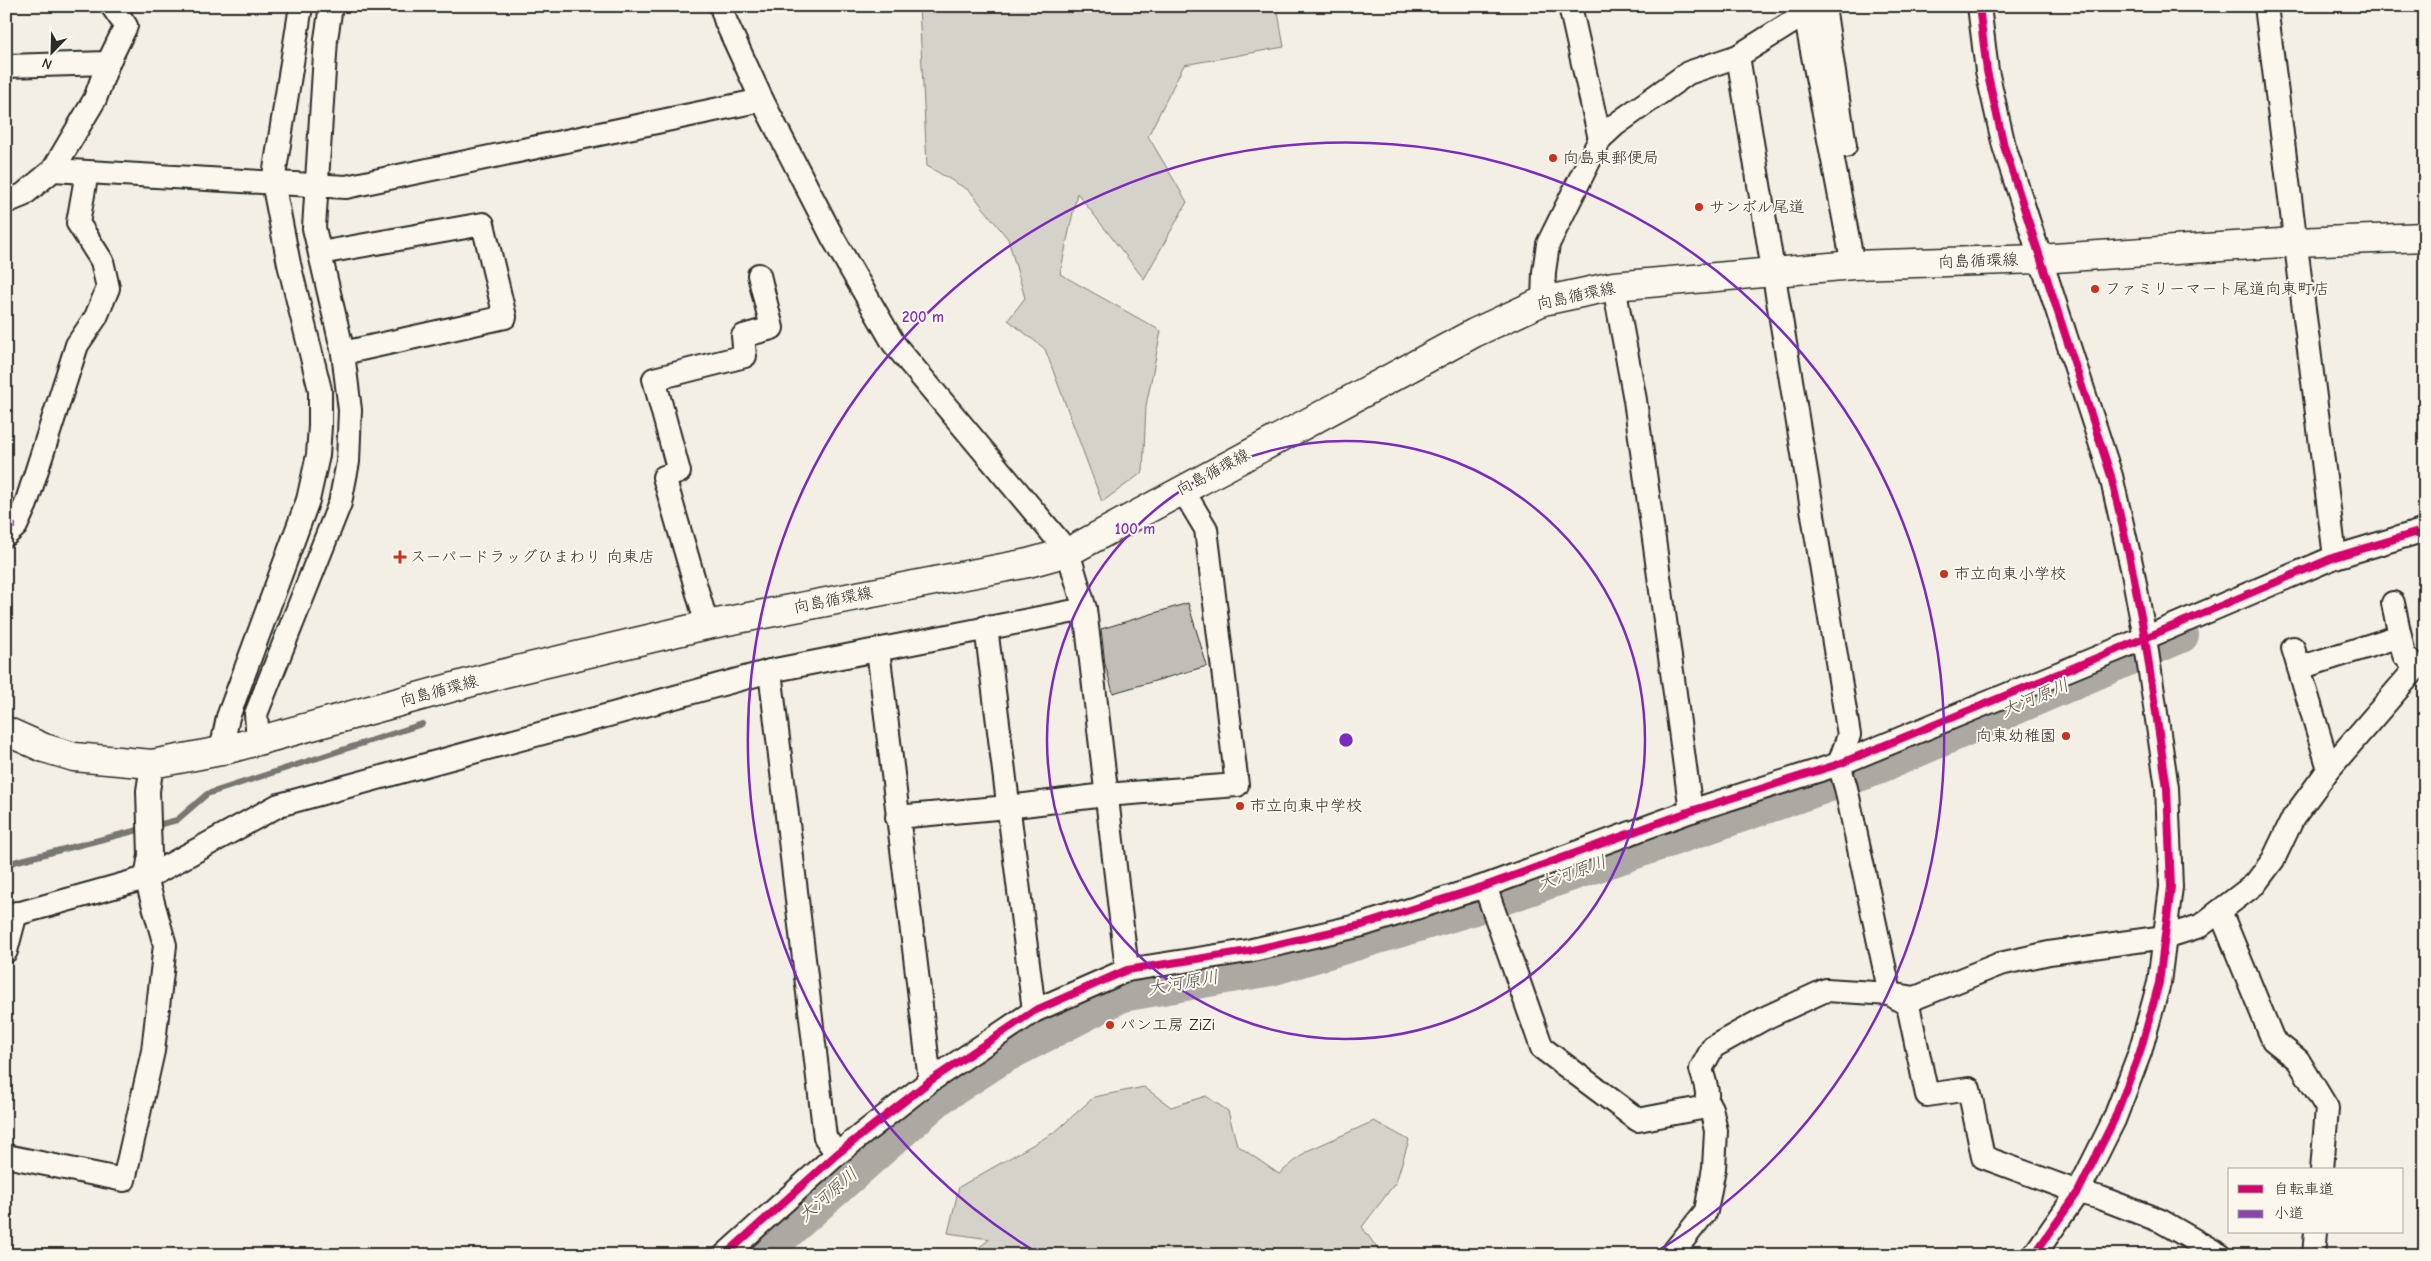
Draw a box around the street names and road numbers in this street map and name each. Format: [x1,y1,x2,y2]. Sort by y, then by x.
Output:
street label: 向島循環線 [1938,251,2018,271]
street label: 向島循環線 [1535,279,1617,313]
street label: 向島循環線 [1173,445,1253,499]
street label: 向島循環線 [792,584,874,616]
street label: 向島循環線 [398,672,480,710]

